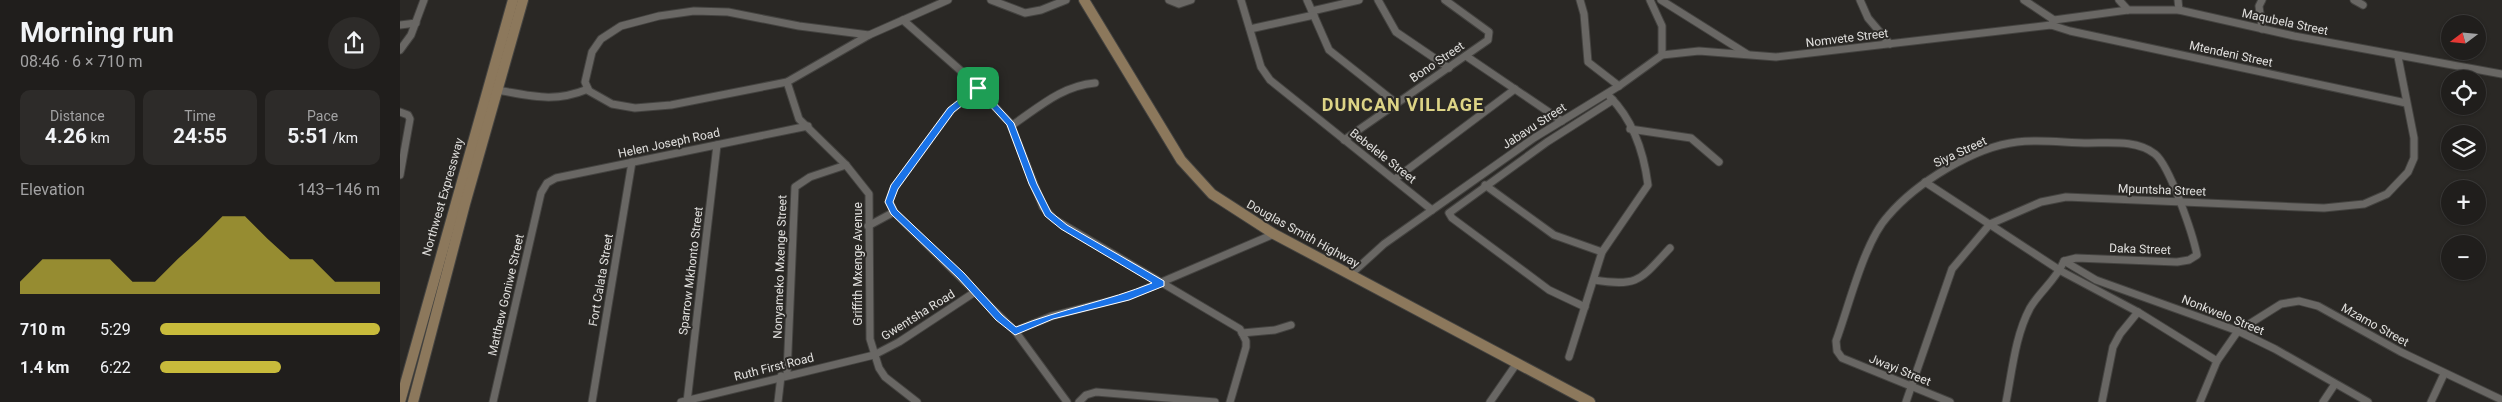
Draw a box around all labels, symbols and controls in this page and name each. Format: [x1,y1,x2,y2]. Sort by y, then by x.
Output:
street label: Maqubela Street [2241,6,2329,38]
north arrow [2441,15,2486,60]
map controls [2441,15,2486,280]
text: Morning run [20,16,174,49]
button: share [328,17,380,69]
street label: Nomvete Street [1805,26,1889,50]
street label: Mtendeni Street [2188,38,2274,70]
street label: Bono Street [1407,39,1467,85]
text: 08:46 · 6 × 710 m [20,52,142,71]
pin [957,67,999,109]
button: locate [2441,70,2486,115]
icon: arrive [964,74,992,102]
district label: DUNCAN VILLAGE [1322,94,1484,115]
street label: Jabavu Street [1499,100,1569,152]
text: Distance [50,108,105,124]
text: Time [184,108,216,124]
text: Pace [307,108,338,124]
text: 4.26 [45,124,87,148]
text: 24:55 [173,124,227,148]
text: 5:51 [287,124,329,148]
street label: Helen Joseph Road [617,125,721,161]
button: layers [2441,125,2486,170]
street label: Bebelele Street [1347,126,1419,186]
text: km [87,130,110,146]
text: /km [329,130,358,146]
street label: Siya Street [1931,134,1989,170]
street label: Northwest Expressway [419,136,467,258]
text: Elevation [20,180,85,199]
text: 143–146 m [298,180,380,199]
button: + [2441,180,2486,225]
street label: Mpuntsha Street [2118,181,2206,199]
street label: Nonyameko Mxenge Street [770,195,790,339]
street label: Douglas Smith Highway [1244,197,1362,271]
street label: Griffith Mxenge Avenue [851,202,865,326]
street label: Sparrow Mkhonto Street [676,206,706,336]
street label: Matthew Goniwe Street [485,233,527,357]
street label: Fort Calata Street [586,233,616,327]
button: − [2441,235,2486,280]
street label: Daka Street [2109,241,2171,257]
street label: Gwentsha Road [879,287,957,343]
street label: Nonkwelo Street [2180,292,2266,338]
street label: Mzamo Street [2339,301,2411,349]
text: 710 m [20,320,65,339]
text: 5:29 [100,320,131,339]
street label: Ruth First Road [733,350,815,384]
street label: Jwayi Street [1867,351,1933,389]
text: 1.4 km [20,358,69,377]
text: 6:22 [100,358,131,377]

